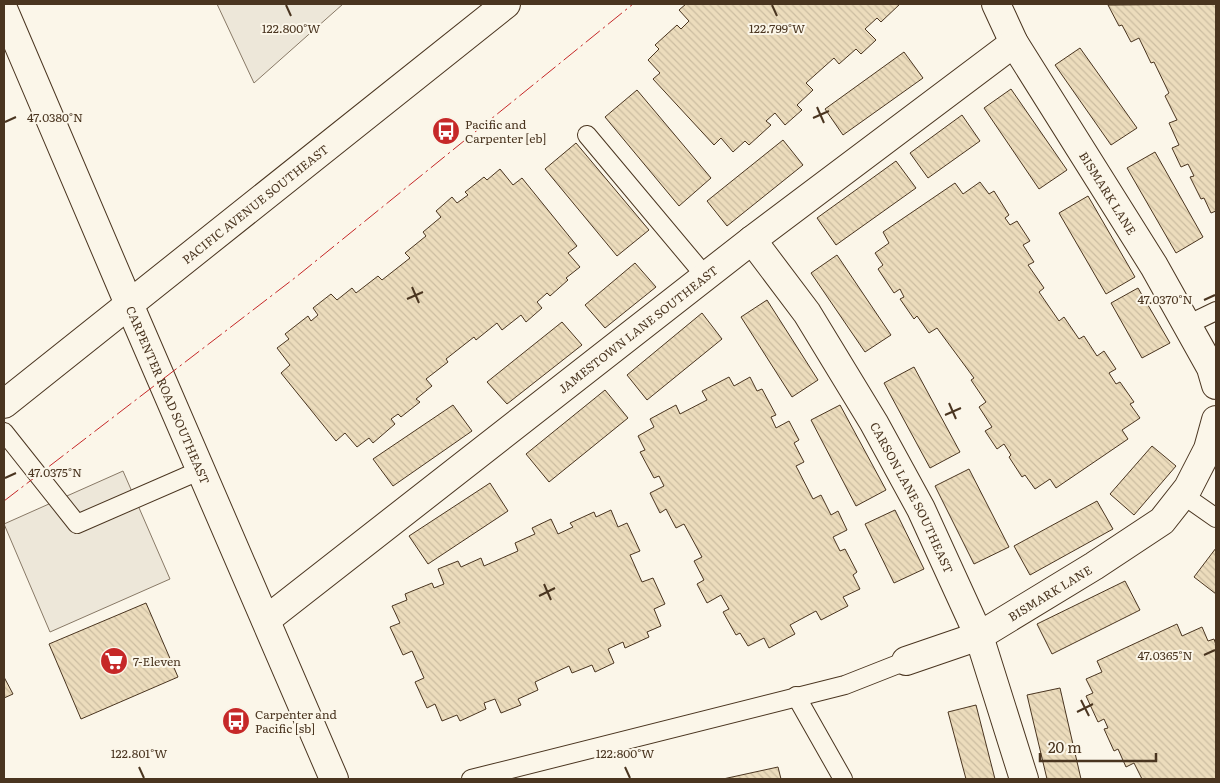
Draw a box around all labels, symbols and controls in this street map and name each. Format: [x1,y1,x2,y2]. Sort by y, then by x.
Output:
text: 122.800°W [262,19,320,37]
text: 122.799°W [749,19,805,37]
text: 47.0380°N [27,108,83,126]
place label: Pacific and Carpenter [eb] [465,115,547,147]
bus stop icon: Pacific and Carpenter [eb] [431,116,461,146]
street label: PACIFIC AVENUE SOUTHEAST [178,140,332,268]
street label: BISMARK LANE [1075,148,1141,238]
street label: JAMESTOWN LANE SOUTHEAST [554,261,722,397]
text: 47.0370°N [1138,290,1192,308]
street label: CARPENTER ROAD SOUTHEAST [122,303,215,487]
street label: CARSON LANE SOUTHEAST [866,418,958,576]
text: 47.0375°N [28,463,82,481]
street label: BISMARK LANE [1004,560,1095,625]
supermarket icon: 7-Eleven [99,646,129,676]
text: 47.0365°N [1138,646,1192,664]
place label: 7-Eleven [133,652,181,670]
place label: Carpenter and Pacific [sb] [255,705,338,737]
bus stop icon: Carpenter and Pacific [sb] [221,706,251,736]
scale bar [1040,730,1156,762]
text: 20 m [1048,735,1082,758]
text: 122.801°W [111,744,167,762]
text: 122.800°W [596,744,654,762]

